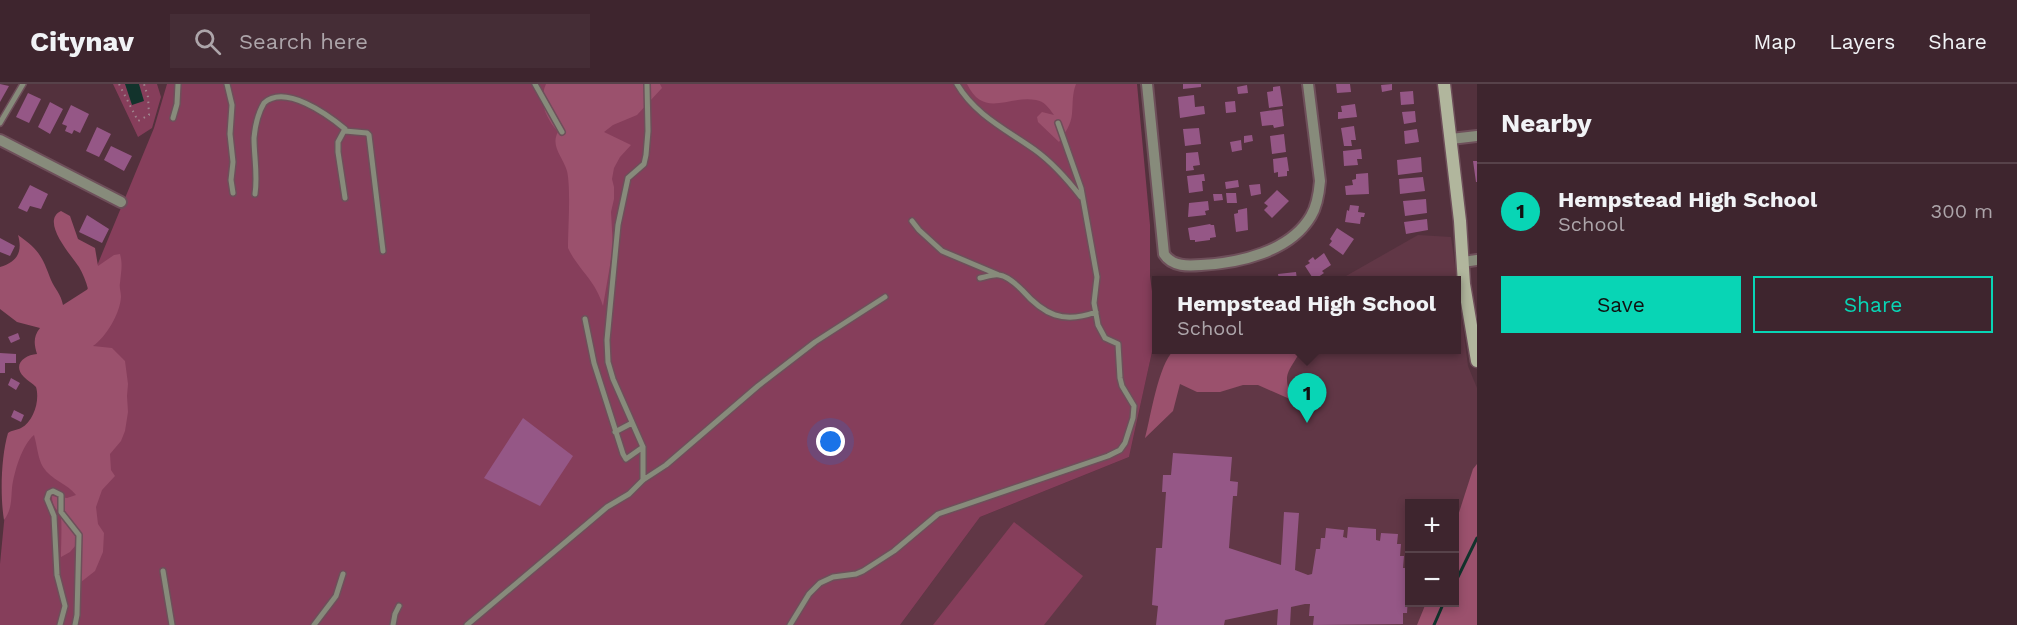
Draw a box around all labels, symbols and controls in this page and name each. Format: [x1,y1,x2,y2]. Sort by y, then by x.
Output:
search box [170,14,590,68]
text: Citynav [30,25,134,58]
icon: search [191,25,224,58]
text: Search here [239,29,368,54]
text: Map [1753,29,1796,54]
text: Layers [1829,29,1895,54]
text: Share [1928,29,1987,54]
text: Nearby [1501,108,1592,138]
text: Hempstead High School [1558,187,1817,212]
text: 1 [1516,199,1525,223]
text: 300 m [1931,199,1993,223]
text: School [1558,212,1625,236]
popup [1152,276,1461,354]
button: Save [1501,276,1741,333]
button: Share [1753,276,1993,333]
text: Hempstead High School [1177,291,1436,316]
text: School [1177,316,1243,340]
pin: 1 [1288,374,1326,423]
your location [816,427,845,456]
map controls [1405,499,1459,607]
button: + [1405,499,1459,553]
button: − [1405,553,1459,607]

